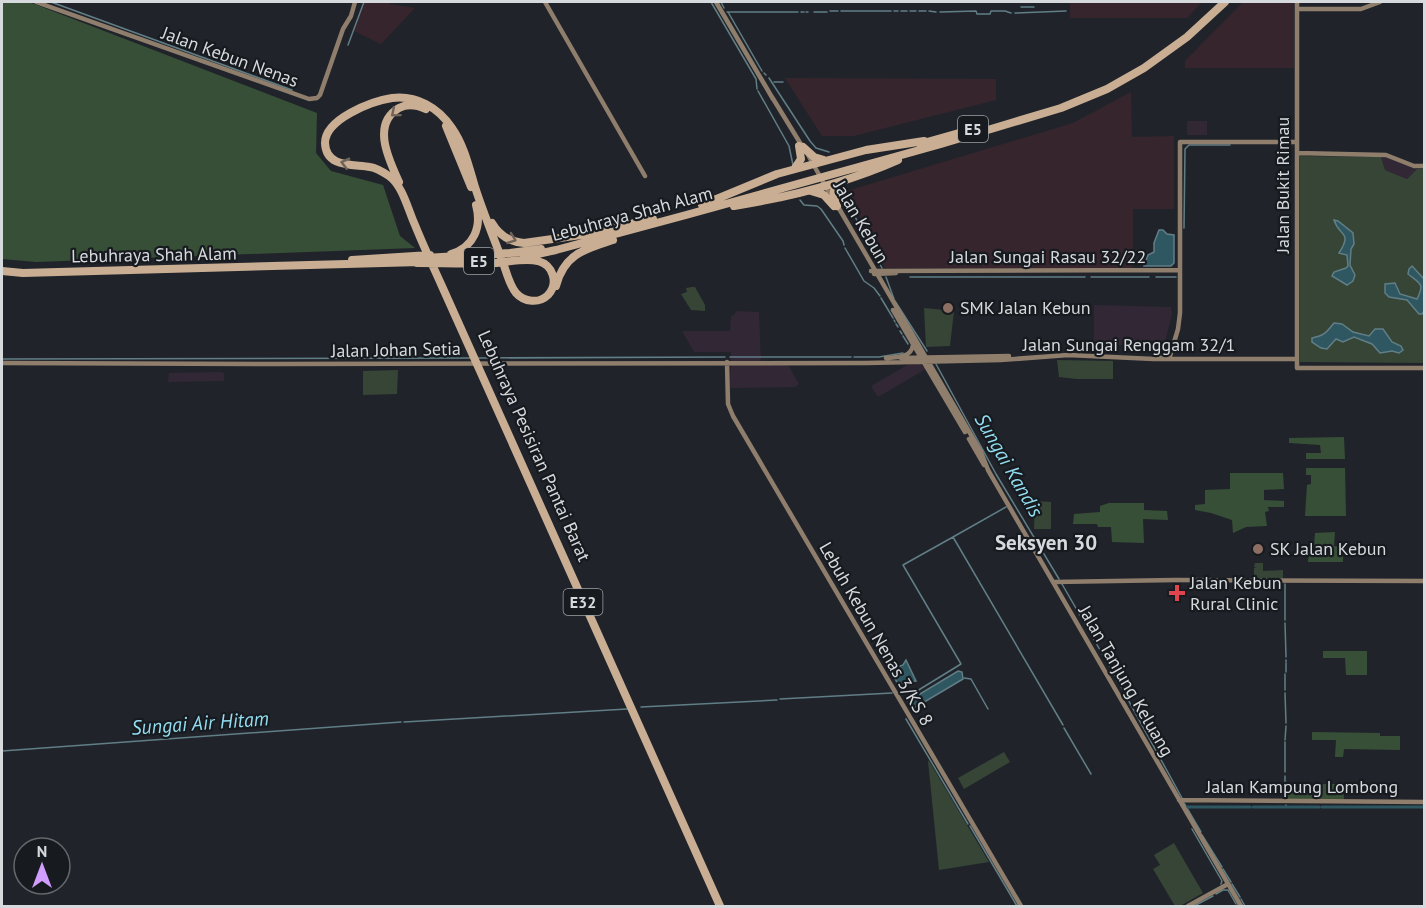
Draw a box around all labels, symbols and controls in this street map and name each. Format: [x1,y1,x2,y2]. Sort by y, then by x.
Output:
street label: Jalan Kebun Nenas [158,21,302,92]
one-way arrow [391,106,402,117]
road number: E5 [958,116,988,142]
street label: Jalan Bukit Rimau [1271,117,1294,254]
one-way arrow [340,158,350,171]
street label: Jalan Kebun [828,175,894,267]
street label: Lebuhraya Shah Alam [549,181,715,246]
one-way arrow [506,232,517,245]
street label: Lebuhraya Shah Alam [71,242,237,267]
street label: Jalan Sungai Rasau 32/22 [949,245,1146,268]
road number: E5 [464,248,494,274]
place label: SMK Jalan Kebun [960,296,1091,319]
marker: SMK Jalan Kebun [941,301,955,315]
street label: Lebuhraya Pesisiran Pantai Barat [473,327,596,565]
street label: Jalan Sungai Renggam 32/1 [1022,333,1235,356]
street label: Jalan Johan Setia [330,337,461,362]
water label: Sungai Kandis [969,408,1049,522]
district label: Seksyen 30 [995,529,1097,556]
place label: SK Jalan Kebun [1270,537,1386,560]
street label: Lebuh Kebun Nenas 3/KS 8 [814,538,939,730]
marker: SK Jalan Kebun [1251,542,1265,556]
place label: Jalan Kebun Rural Clinic [1189,571,1282,615]
marker: Jalan Kebun Rural Clinic [1168,584,1186,602]
road number: E32 [564,589,602,615]
street label: Jalan Tanjung Keluang [1073,600,1179,760]
water label: Sungai Air Hitam [130,705,270,741]
street label: Jalan Kampung Lombong [1205,775,1398,798]
north arrow [12,836,72,896]
text: N [37,841,47,861]

